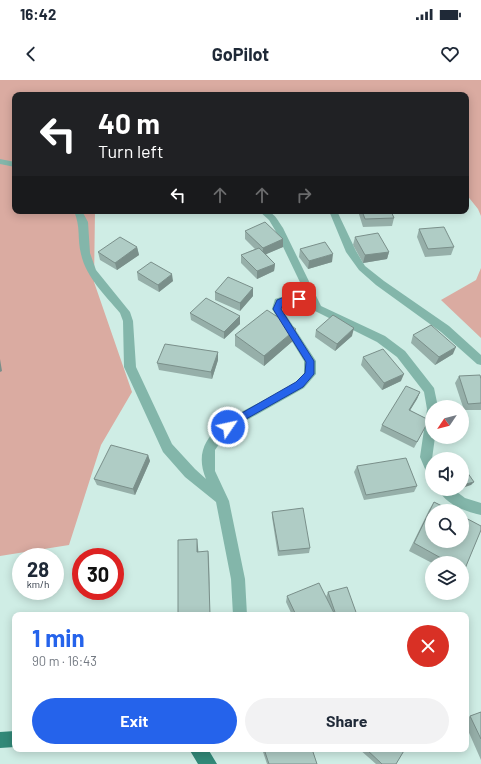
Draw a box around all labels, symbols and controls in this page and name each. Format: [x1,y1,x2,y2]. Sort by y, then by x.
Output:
text: 16:42 [20,5,56,23]
icon: back [20,43,42,65]
text: GoPilot [212,43,269,65]
icon: heart [439,43,461,65]
text: 40 m [98,106,160,140]
icon: left [32,108,84,160]
text: Turn left [98,140,164,162]
icon: left [167,184,189,206]
icon: ahead [209,184,231,206]
icon: ahead [251,184,273,206]
icon: right [293,184,315,206]
pin [282,282,316,316]
icon: arrive [288,288,310,310]
north arrow [425,400,469,444]
map controls [425,400,469,600]
position arrow [207,406,249,448]
button: sound [425,452,469,496]
button: search [425,504,469,548]
speed limit sign: 30 [72,548,124,600]
button: layers [425,556,469,600]
text: 28 [27,557,49,581]
text: km/h [27,578,49,590]
text: 1 min [32,623,85,652]
button: close [407,625,449,667]
text: 90 m · 16:43 [32,653,97,669]
button: Exit [32,698,237,744]
button: Share [245,698,449,744]

